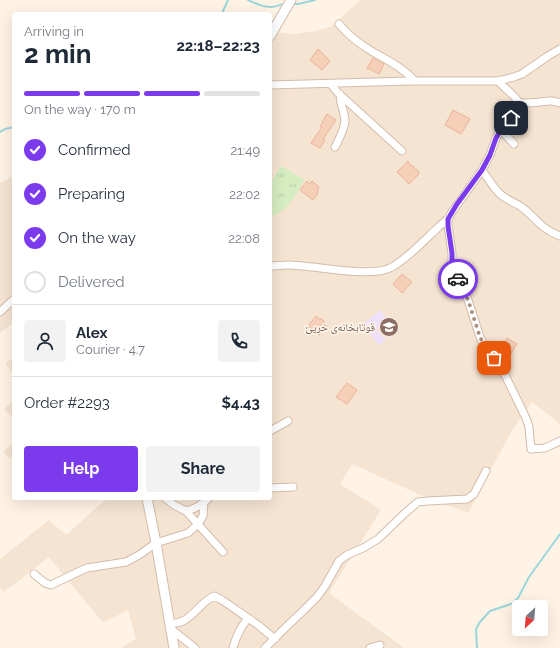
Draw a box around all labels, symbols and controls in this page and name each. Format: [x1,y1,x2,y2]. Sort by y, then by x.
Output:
text: Arriving in [24,24,84,39]
text: 22:18–22:23 [176,37,260,55]
text: 2 min [24,39,91,69]
pin [494,101,528,135]
text: On the way · 170 m [24,102,136,117]
icon: home [500,107,522,129]
icon: check [24,139,46,161]
text: Confirmed [58,141,131,159]
text: 21:49 [231,143,260,158]
icon: check [24,183,46,205]
text: Preparing [58,185,125,203]
text: 22:02 [229,187,260,202]
icon: check [24,227,46,249]
text: On the way [58,229,136,247]
text: 22:08 [228,231,260,246]
courier [438,259,478,299]
icon: car [447,268,469,290]
text: Delivered [58,273,125,291]
school or university icon: قوتابخانەی خرپێ [378,316,400,338]
button: person [24,320,66,362]
button: phone [218,320,260,362]
place label: قوتابخانەی خرپێ [305,321,375,334]
text: Alex [76,324,107,342]
pin [477,341,511,375]
text: Courier · 4.7 [76,342,145,357]
icon: bag [483,347,505,369]
text: Order #2293 [24,394,110,412]
text: $4.43 [222,394,260,412]
button: Help [24,446,138,492]
button: Share [146,446,260,492]
north arrow [512,600,548,636]
map controls [512,600,548,636]

